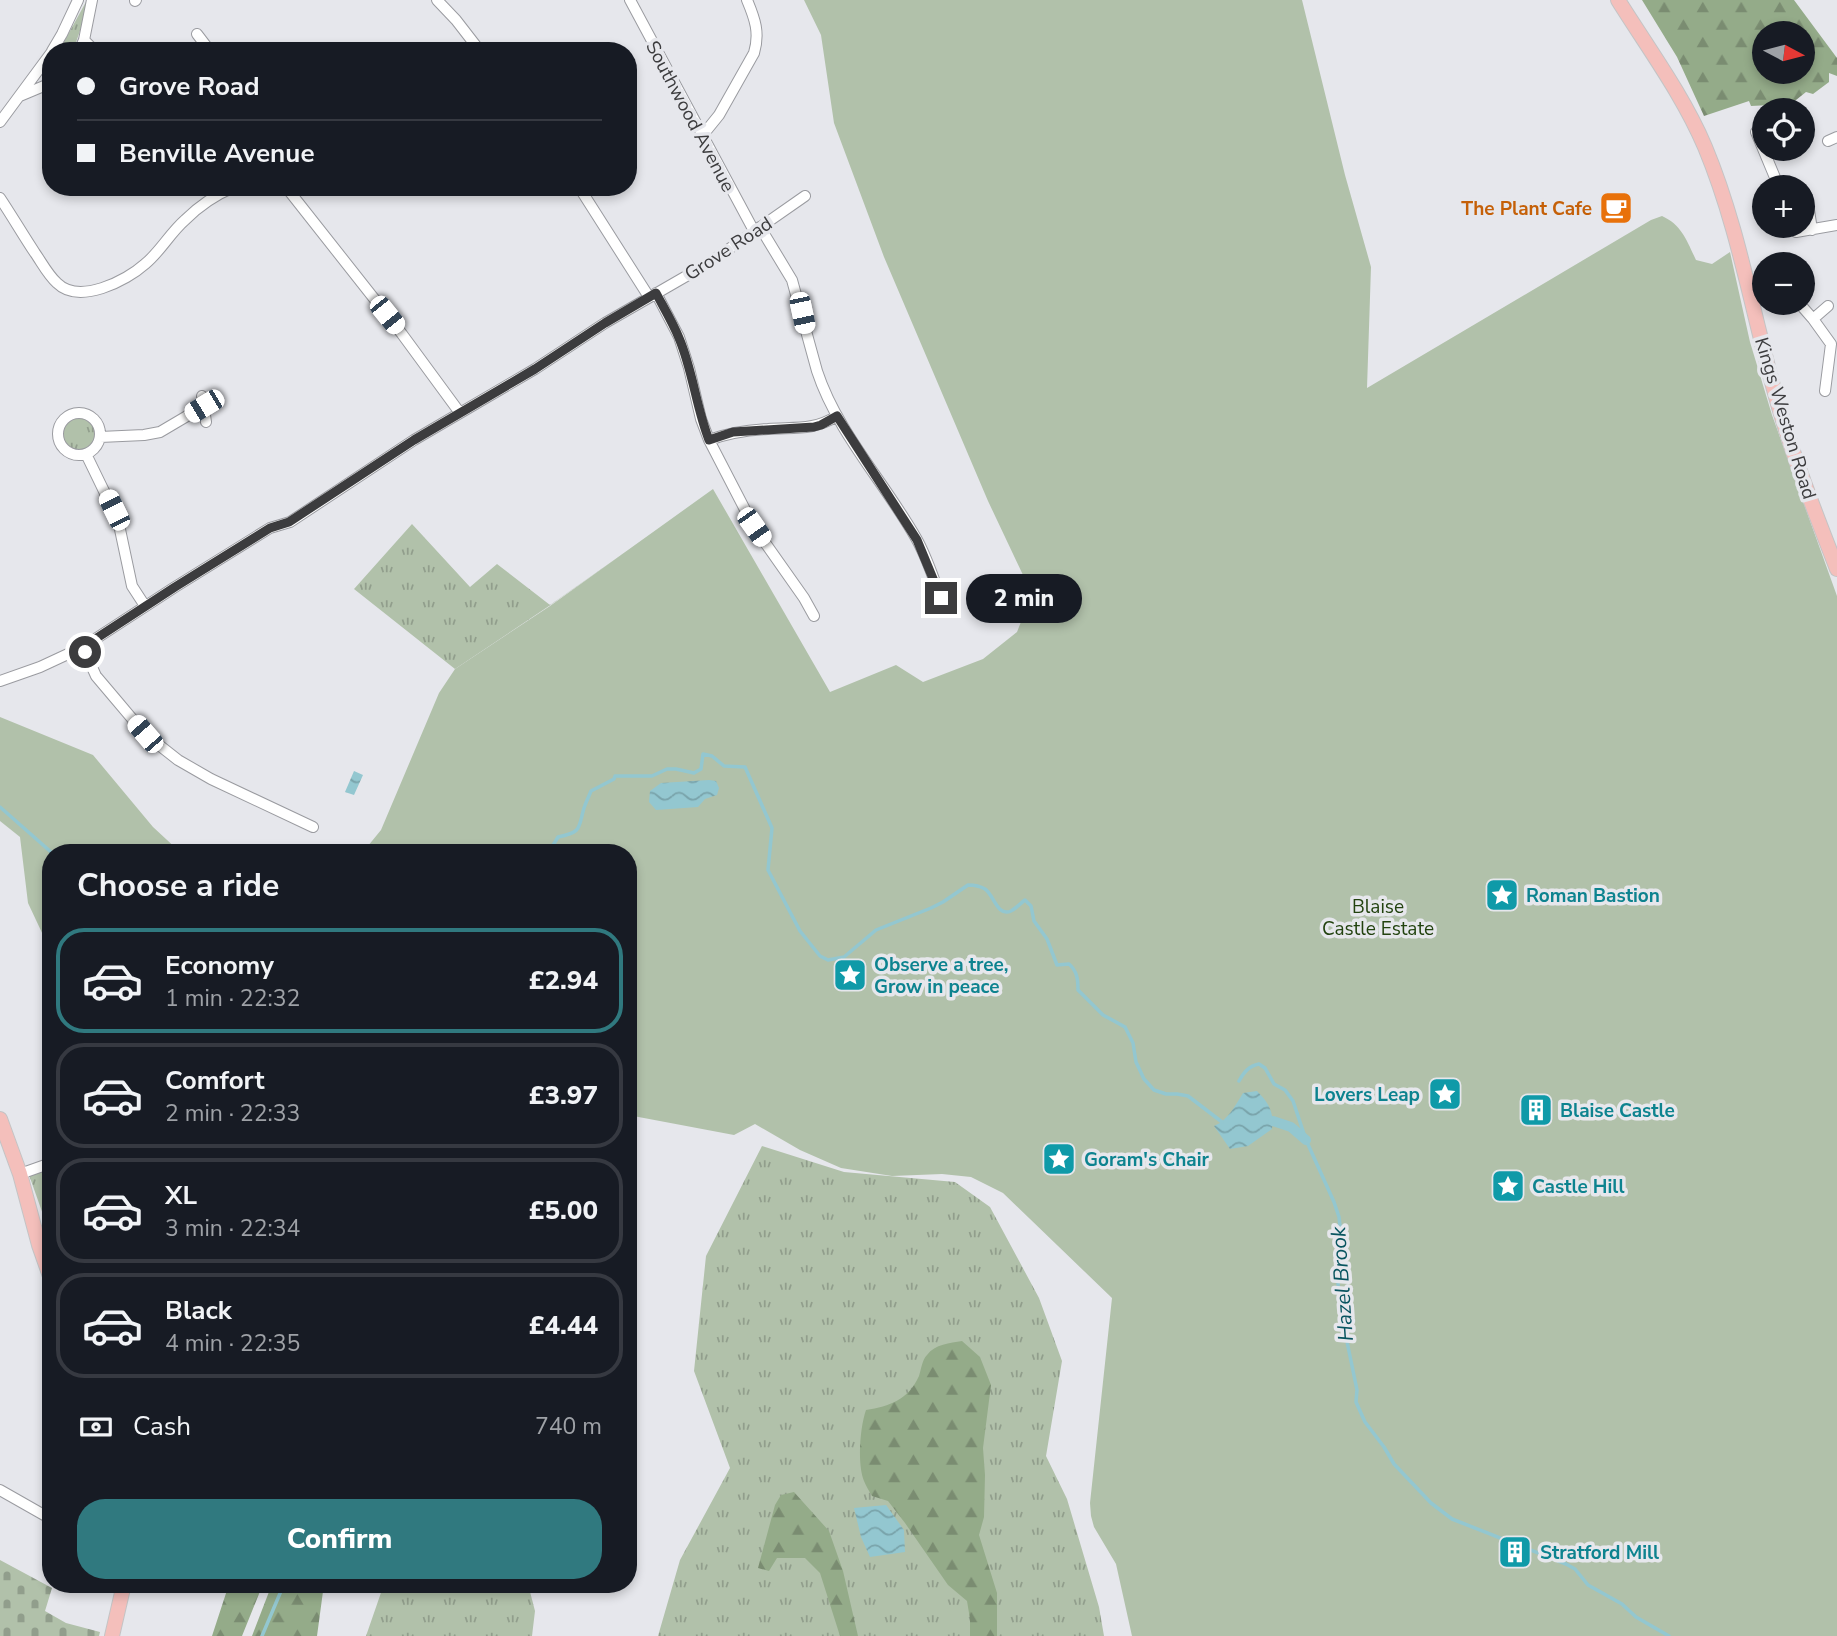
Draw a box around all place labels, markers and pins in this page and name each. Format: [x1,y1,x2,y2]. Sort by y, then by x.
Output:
cafe icon: The Plant Cafe [1597,189,1635,227]
place label: The Plant Cafe [1461,196,1592,222]
place icon: Roman Bastion [1483,876,1521,914]
place label: Roman Bastion [1526,883,1660,909]
place label: Observe a tree, Grow in peace [874,952,1009,1000]
place icon: Observe a tree, Grow in peace [831,956,869,994]
place icon: Lovers Leap [1426,1075,1464,1113]
place label: Lovers Leap [1314,1082,1420,1108]
building icon: Blaise Castle [1517,1091,1555,1129]
place label: Blaise Castle [1560,1098,1675,1124]
place icon: Goram's Chair [1040,1140,1078,1178]
place label: Goram's Chair [1084,1147,1210,1173]
place icon: Castle Hill [1489,1167,1527,1205]
place label: Castle Hill [1532,1174,1624,1200]
building icon: Stratford Mill [1496,1533,1534,1571]
place label: Stratford Mill [1540,1540,1659,1566]

